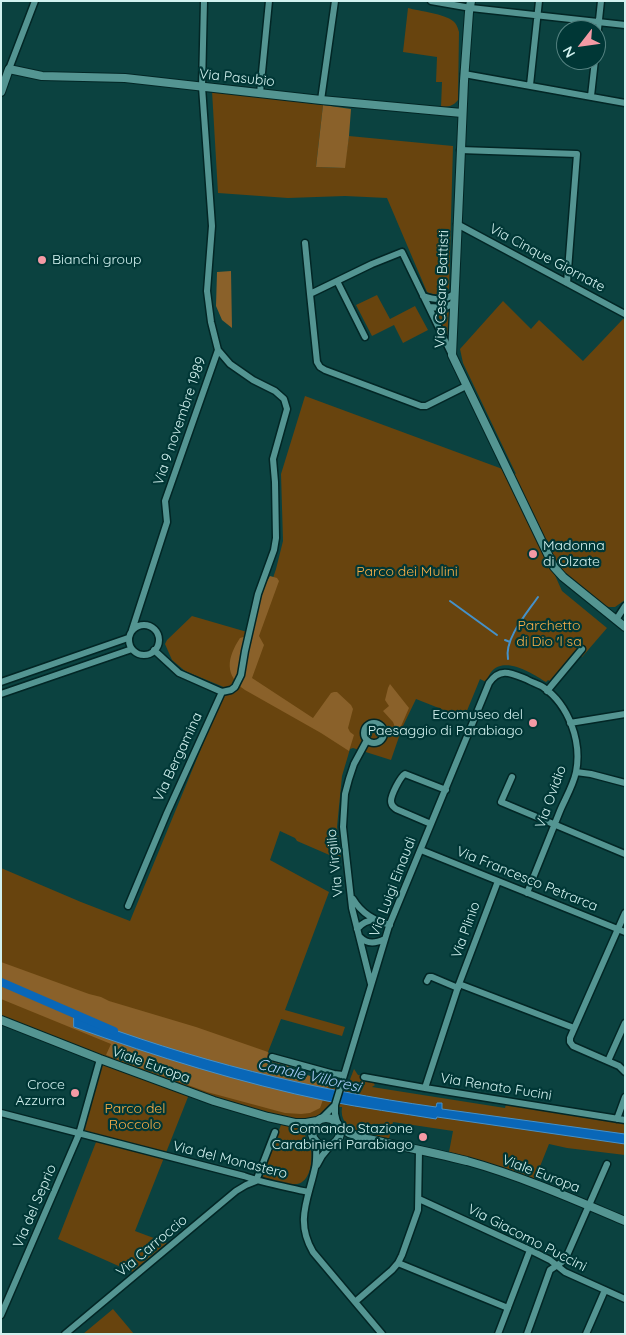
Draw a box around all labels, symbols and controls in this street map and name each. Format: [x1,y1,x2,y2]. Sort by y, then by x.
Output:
north arrow [556,20,606,70]
text: N [559,43,579,61]
street label: Via Pasubio [198,66,276,90]
street label: Via Cinque Giornate [486,220,608,296]
street label: Via Cesare Battisti [432,230,452,348]
place label: Bianchi group [52,252,141,268]
marker: Bianchi group [36,254,48,266]
street label: Via 9 novembre 1989 [150,355,210,487]
place label: Madonna di Olzate [543,538,605,570]
marker: Madonna di Olzate [527,548,539,560]
park label: Parco dei Mulini [356,564,458,580]
park label: Parchetto di Dio 'l sa [516,618,582,650]
place label: Ecomuseo del Paesaggio di Parabiago [368,707,523,740]
street label: Via Bergamina [150,710,206,804]
marker: Ecomuseo del Paesaggio di Parabiago [527,717,539,729]
street label: Via Ovidio [532,763,570,831]
street label: Via Virgilio [323,828,347,898]
street label: Via Luigi Einaudi [366,835,420,939]
street label: Via Francesco Petrarca [454,843,600,915]
street label: Via Plinio [448,900,484,960]
street label: Viale Europa [110,1043,192,1087]
water label: Canale Villoresi [255,1055,363,1097]
street label: Via Renato Fucini [439,1070,553,1104]
place label: Croce Azzurra [15,1077,65,1110]
marker: Croce Azzurra [69,1087,81,1099]
park label: Parco del Roccolo [105,1101,165,1134]
place label: Comando Stazione Carabinieri Parabiago [272,1121,413,1154]
marker: Comando Stazione Carabinieri Parabiago [417,1131,429,1143]
street label: Via del Monastero [171,1138,289,1182]
street label: Viale Europa [500,1151,582,1197]
street label: Via del Seprio [10,1162,60,1250]
street label: Via Giacomo Puccini [465,1201,589,1275]
street label: Via Carroccio [113,1212,191,1280]

